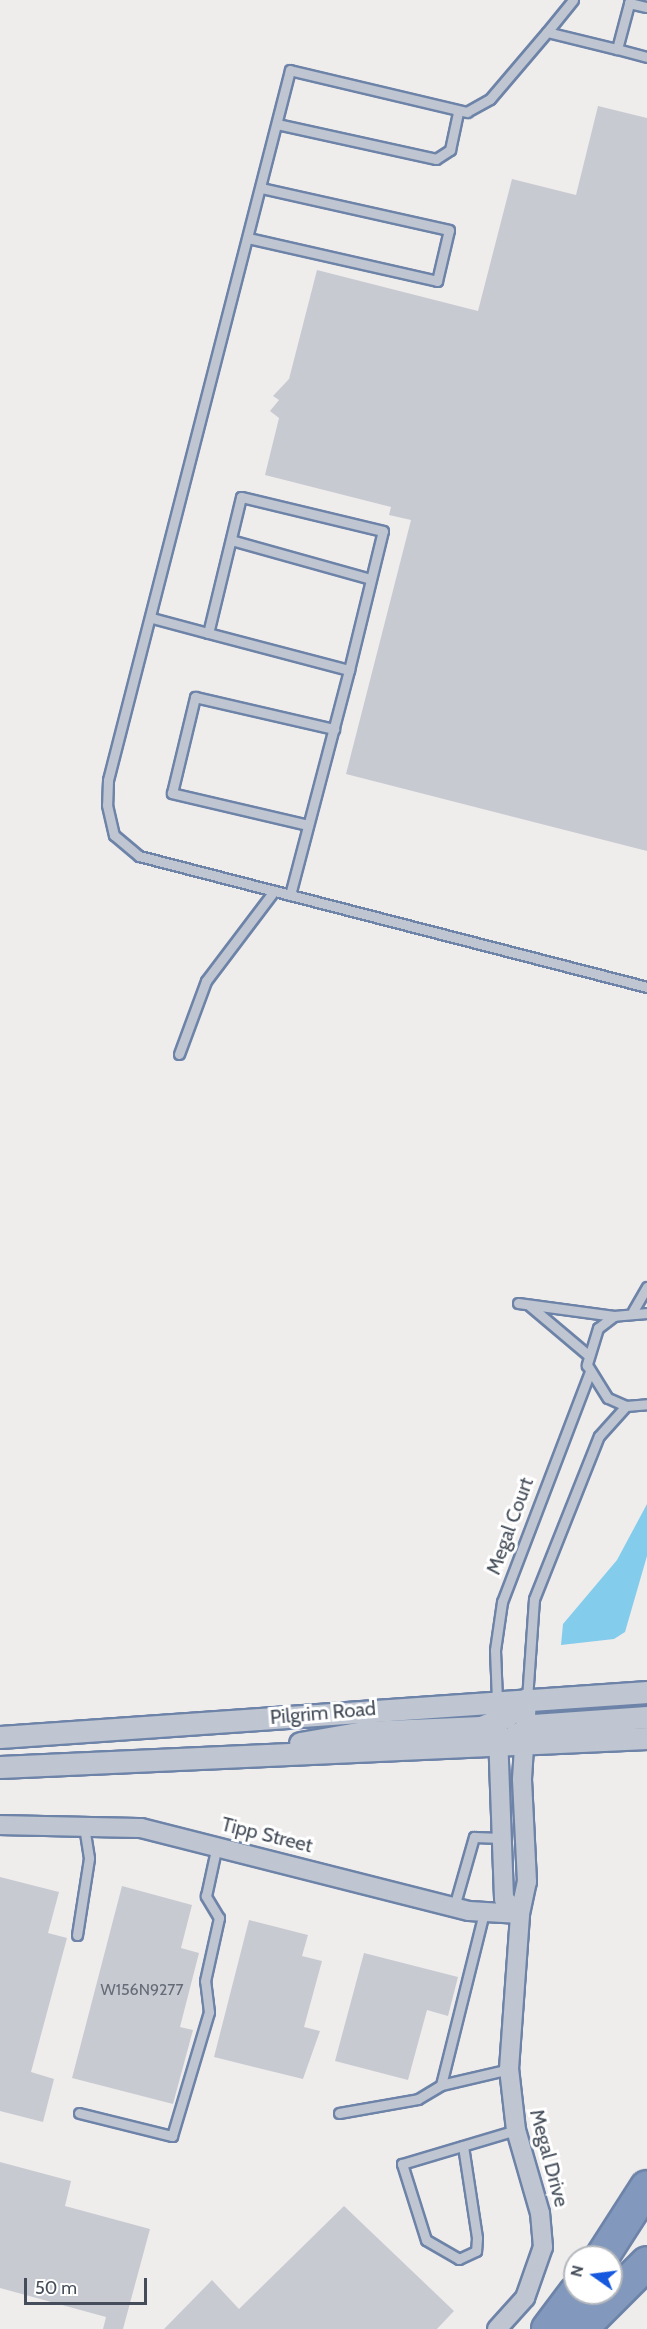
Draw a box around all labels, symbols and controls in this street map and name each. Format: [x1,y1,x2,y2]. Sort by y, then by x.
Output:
street label: Megal Court [481,1474,539,1578]
street label: Pilgrim Road [269,1696,377,1730]
street label: Tipp Street [219,1812,315,1858]
house number: W156N9277 [101,1980,183,2000]
street label: Megal Drive [524,2107,574,2209]
north arrow [563,2245,623,2305]
text: N [566,2263,588,2279]
scale bar [27,2266,150,2304]
text: 50 m [35,2277,77,2299]

